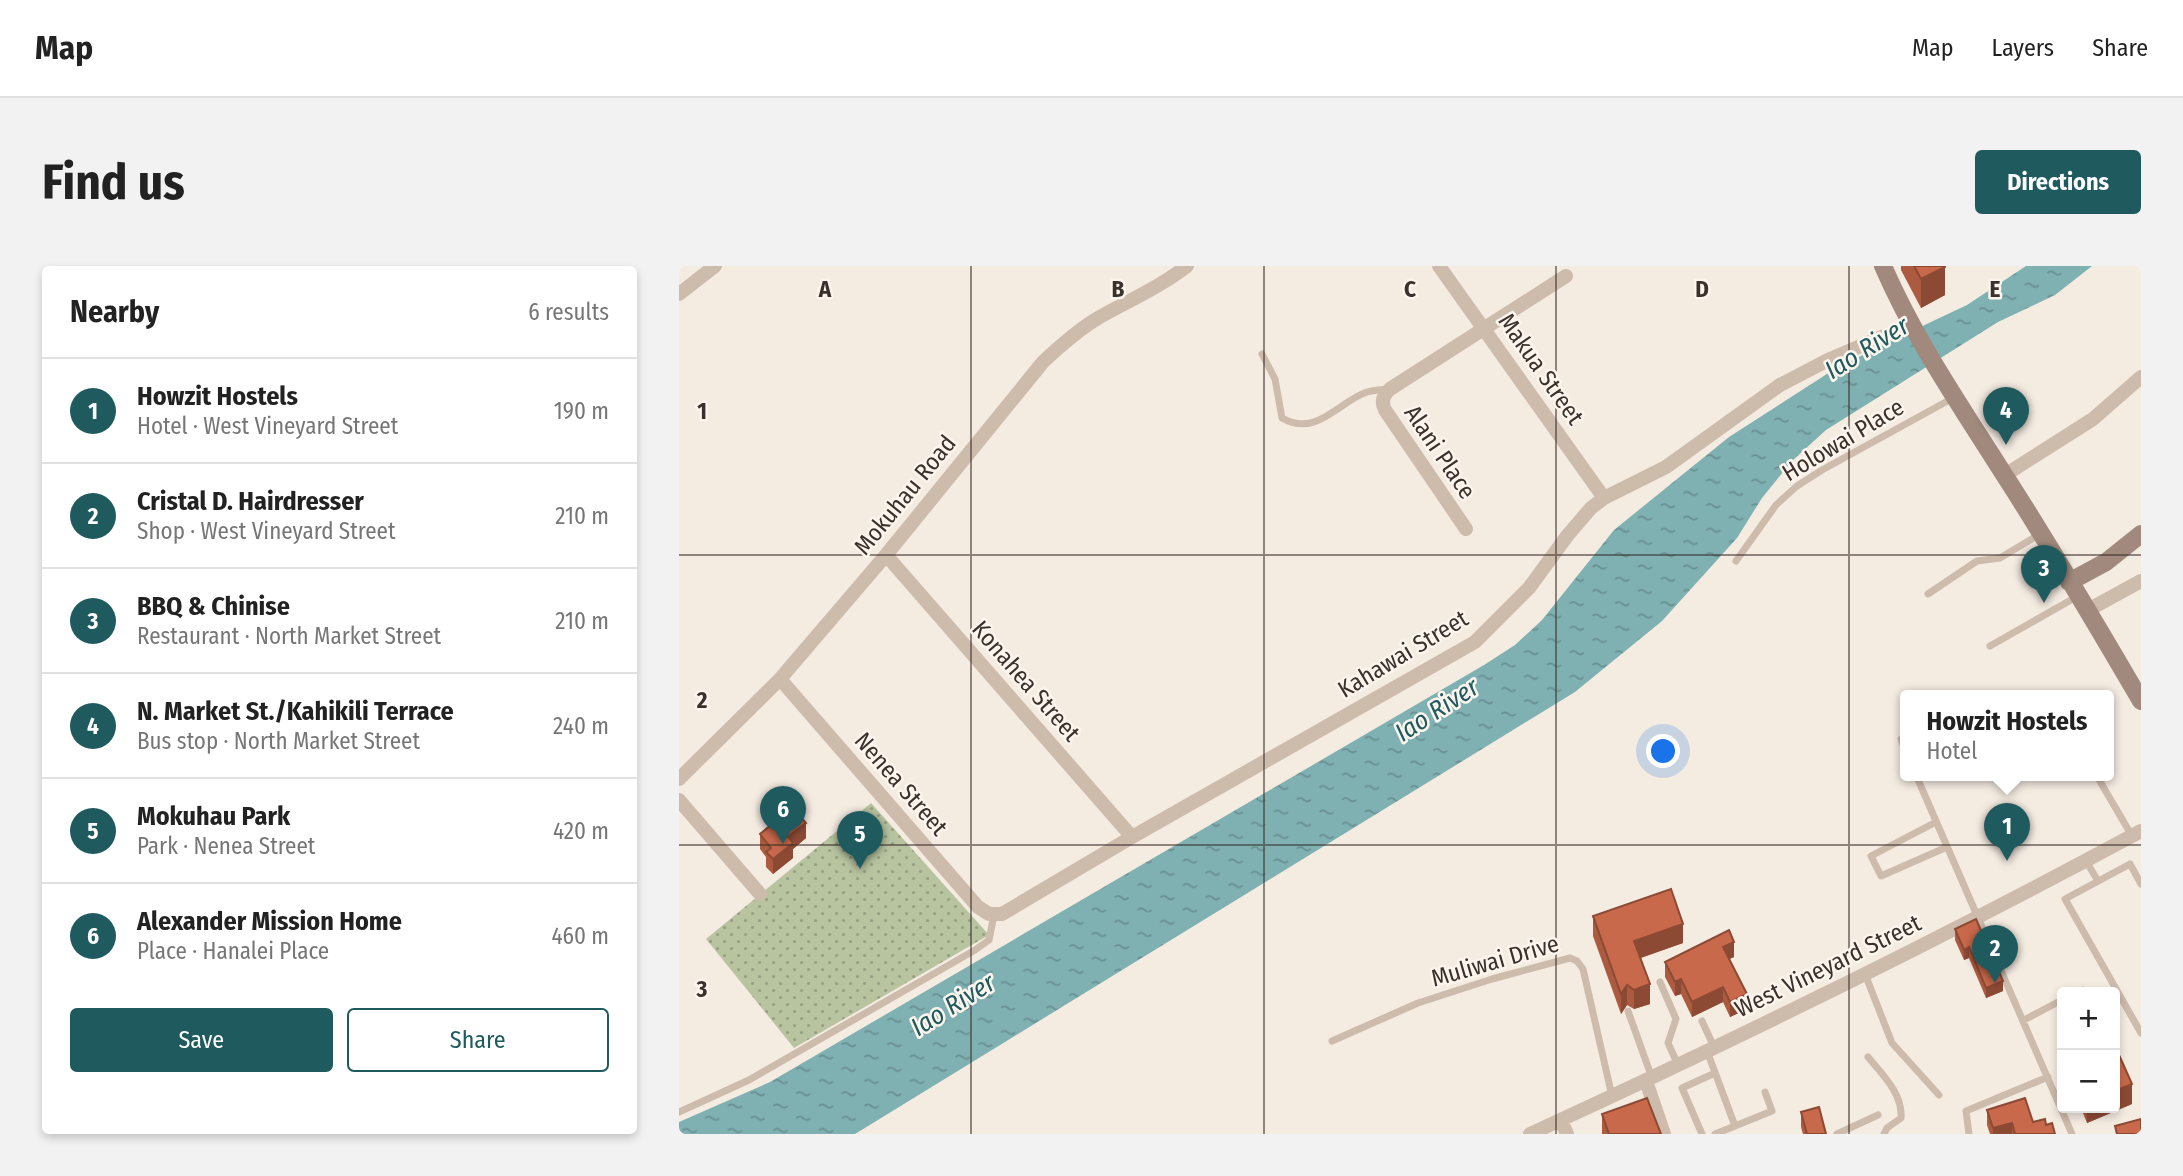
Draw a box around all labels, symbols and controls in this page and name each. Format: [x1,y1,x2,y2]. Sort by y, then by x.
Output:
text: Map [35,28,93,68]
text: Map [1912,34,1954,62]
text: Layers [1992,34,2054,62]
text: Share [2092,34,2148,62]
button: Directions [1975,150,2141,214]
text: Find us [42,153,185,212]
text: A [818,275,832,303]
text: B [1112,275,1125,303]
text: C [1404,275,1416,303]
text: D [1695,275,1709,303]
text: E [1990,275,2001,303]
text: Nearby [70,294,159,330]
text: 6 results [528,298,609,326]
street label: Makua Street [1493,308,1589,430]
water label: Iao River [1819,310,1916,386]
text: Howzit Hostels [137,381,298,412]
pin: 4 [1983,387,2029,445]
street label: Holowai Place [1777,393,1909,487]
text: 1 [88,397,98,425]
text: 190 m [554,397,609,425]
text: 1 [697,397,707,425]
street label: Alani Place [1399,400,1481,504]
text: Hotel · West Vineyard Street [137,412,398,440]
street label: Mokuhau Road [848,430,962,560]
text: Cristal D. Hairdresser [137,486,364,517]
text: 2 [88,502,98,530]
text: 210 m [555,502,609,530]
text: Shop · West Vineyard Street [137,517,395,545]
pin: 3 [2021,545,2067,603]
text: BBQ & Chinise [137,591,290,622]
street label: Kahawai Street [1333,604,1473,704]
text: 3 [88,607,98,635]
text: 210 m [555,607,609,635]
street label: Konahea Street [966,615,1086,747]
text: Restaurant · North Market Street [137,622,441,650]
water label: Iao River [1389,671,1485,748]
text: 2 [696,686,708,714]
popup [1900,690,2114,781]
text: N. Market St./Kahikili Terrace [137,696,454,727]
text: Howzit Hostels [1927,706,2087,737]
text: 4 [87,712,99,740]
text: 240 m [553,712,609,740]
text: Bus stop · North Market Street [137,727,420,755]
street label: Nenea Street [849,727,953,841]
your location [1646,734,1680,768]
text: Hotel [1927,737,1977,765]
pin: 6 [760,786,806,844]
text: Mokuhau Park [137,801,290,832]
pin: 1 [1984,803,2030,861]
pin: 5 [837,811,883,869]
text: 5 [87,817,99,845]
text: 420 m [553,817,609,845]
text: Park · Nenea Street [137,832,315,860]
text: Alexander Mission Home [137,906,402,937]
street label: West Vineyard Street [1730,909,1926,1023]
text: 6 [87,922,99,950]
text: 460 m [551,922,609,950]
pin: 2 [1972,925,2018,983]
street label: Muliwai Drive [1428,929,1562,993]
text: Place · Hanalei Place [137,937,329,965]
water label: Iao River [905,967,1002,1043]
text: 3 [696,975,708,1003]
map controls [2057,987,2120,1113]
button: + [2057,987,2120,1050]
button: Save [70,1008,333,1072]
button: Share [347,1008,609,1072]
button: − [2057,1050,2120,1113]

